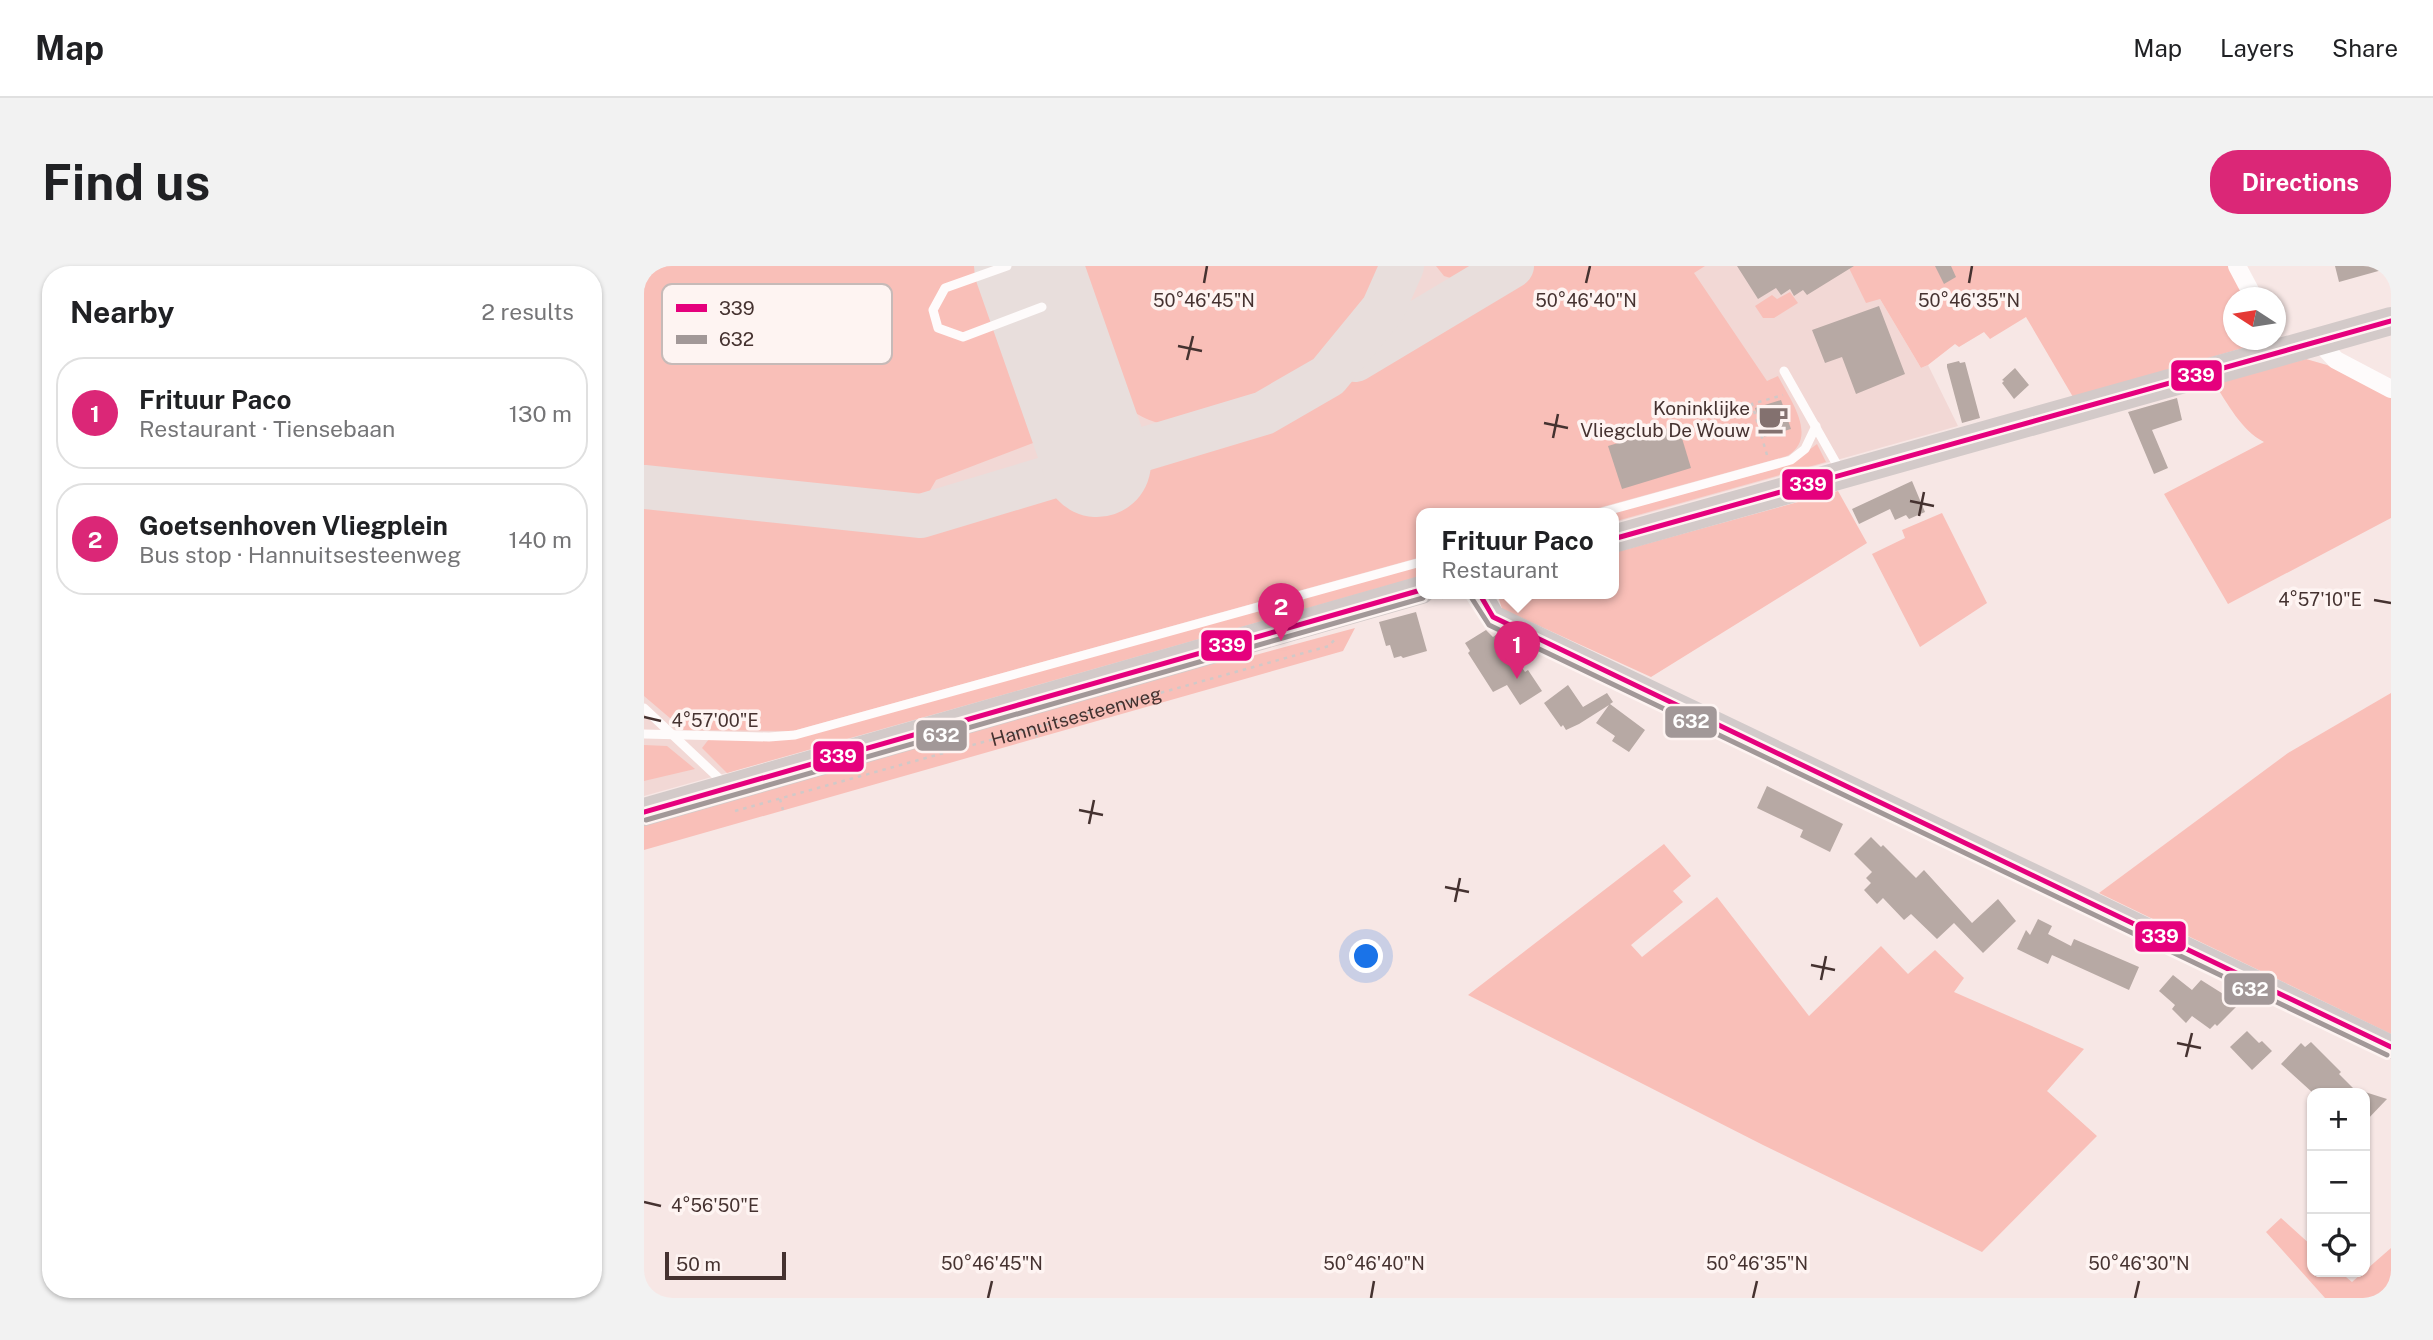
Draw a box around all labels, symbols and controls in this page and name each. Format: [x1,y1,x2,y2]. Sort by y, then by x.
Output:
text: Map [35,29,104,67]
text: Map [2133,34,2182,62]
text: Layers [2220,34,2294,62]
text: Share [2332,34,2398,62]
button: Directions [2210,150,2391,214]
text: Find us [42,153,210,211]
legend [662,284,892,364]
north arrow [2223,287,2286,350]
text: 50°46'45"N [1153,290,1255,311]
text: 50°46'40"N [1535,290,1637,311]
text: 50°46'35"N [1918,290,2020,311]
text: Nearby [70,294,174,330]
text: 339 [719,297,755,319]
text: 2 results [481,298,574,325]
text: 632 [719,328,754,350]
line badge: 339 [2170,359,2223,392]
text: 339 [2177,364,2215,386]
text: Frituur Paco [139,384,291,415]
place label: Koninklijke Vliegclub De Wouw [1580,397,1750,441]
text: 1 [90,400,100,427]
text: 130 m [509,400,572,427]
cafe icon: Koninklijke Vliegclub De Wouw [1756,402,1790,436]
text: Restaurant · Tiensebaan [139,415,395,442]
line badge: 339 [1781,468,1834,501]
text: 339 [1789,473,1827,495]
popup [1416,508,1619,599]
text: Goetsenhoven Vliegplein [139,510,448,541]
text: Frituur Paco [1441,525,1594,556]
text: 2 [88,526,102,553]
text: 140 m [509,526,572,553]
text: Bus stop · Hannuitsesteenweg [139,541,461,568]
text: Restaurant [1441,556,1559,583]
pin: 2 [1258,583,1304,641]
text: 4°57'10"E [2278,589,2362,610]
pin: 1 [1494,621,1540,679]
line badge: 339 [1200,629,1253,662]
text: 339 [1208,634,1246,656]
street label: Hannuitsesteenweg [988,682,1164,750]
line badge: 632 [1664,705,1718,739]
text: 4°57'00"E [671,710,759,731]
text: 632 [1672,710,1710,732]
line badge: 632 [915,719,968,752]
text: 632 [922,724,960,746]
line badge: 339 [812,740,865,773]
text: 339 [819,745,857,767]
line badge: 339 [2134,920,2187,953]
text: 339 [2141,925,2179,947]
your location [1349,939,1383,973]
line badge: 632 [2223,972,2276,1006]
text: 632 [2231,978,2269,1000]
map controls [2307,1088,2370,1277]
button: + [2307,1088,2370,1151]
button: − [2307,1151,2370,1214]
text: 4°56'50"E [671,1195,759,1216]
button: locate [2307,1214,2370,1277]
scale bar [665,1249,786,1281]
text: 50 m [676,1253,721,1275]
text: 50°46'45"N [941,1253,1043,1274]
text: 50°46'40"N [1323,1253,1425,1274]
text: 50°46'35"N [1706,1253,1808,1274]
text: 50°46'30"N [2088,1253,2190,1274]

